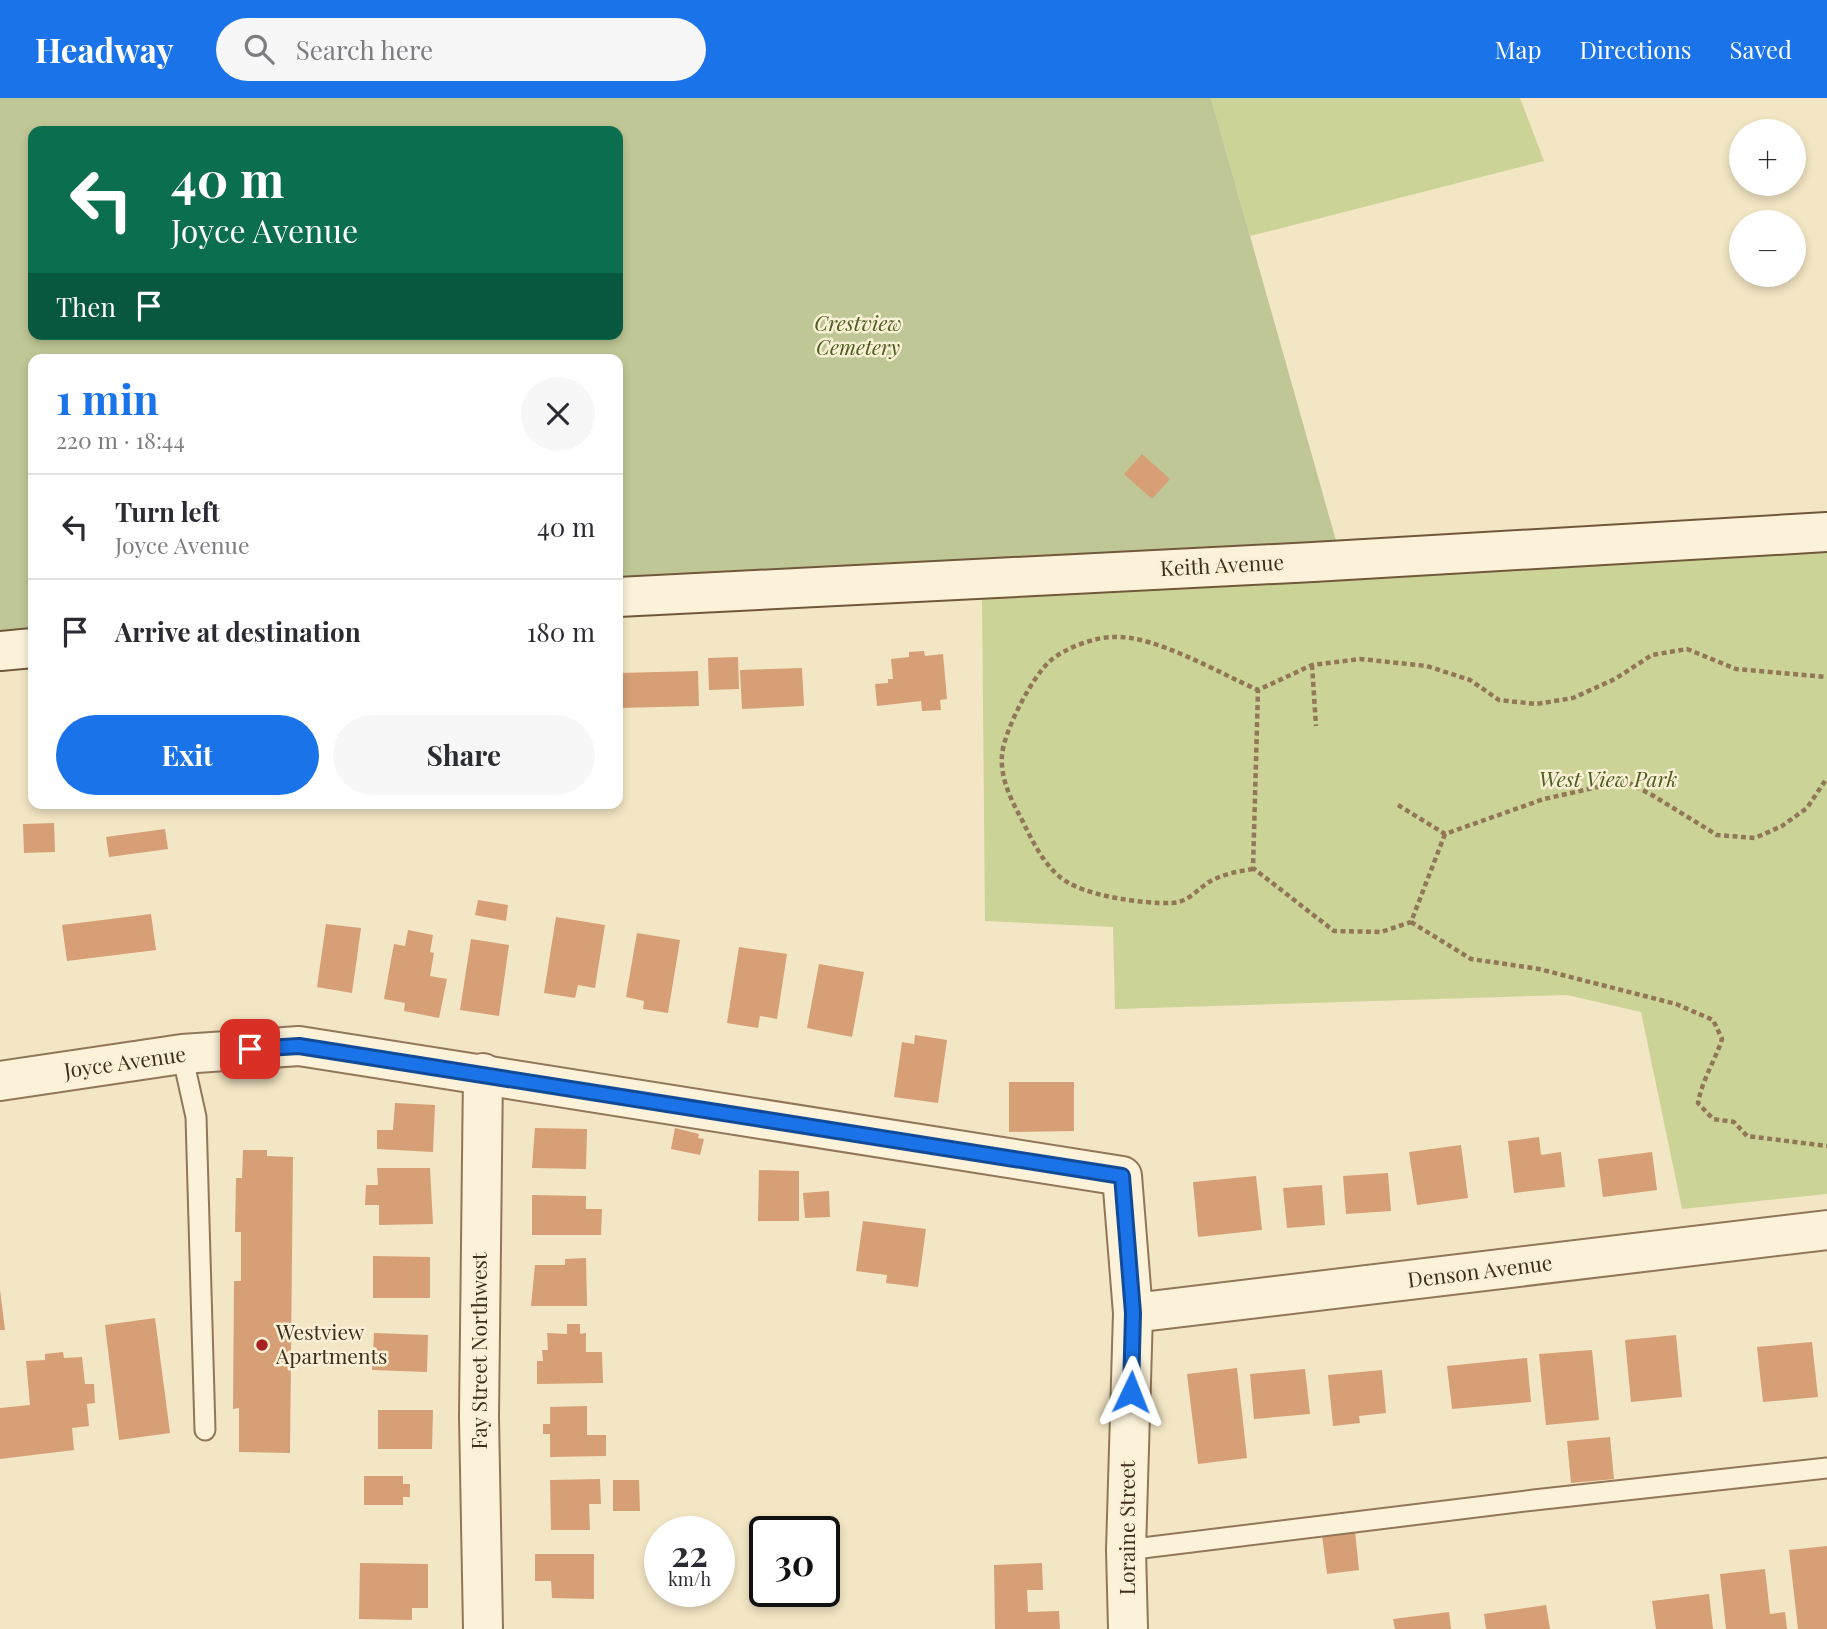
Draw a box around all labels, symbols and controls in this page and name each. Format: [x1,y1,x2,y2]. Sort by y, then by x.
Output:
search box [216,18,706,81]
text: Headway [35,27,174,71]
icon: search [240,30,278,68]
text: Search here [296,32,433,67]
text: Map [1495,33,1541,65]
text: Directions [1579,33,1692,65]
text: Saved [1730,33,1792,65]
map controls [1729,119,1806,287]
button: + [1729,119,1806,196]
text: 40 m [171,145,284,210]
icon: left [56,154,147,245]
text: Joyce Avenue [171,208,358,251]
button: − [1729,210,1806,287]
icon: arrive [130,287,168,325]
text: Then [56,289,116,324]
park label: Crestview Cemetery [814,308,902,360]
text: 1 min [56,370,159,426]
button: close [521,377,595,451]
text: 220 m · 18:44 [56,424,185,455]
text: Turn left [115,494,220,529]
icon: left [56,508,94,546]
text: 40 m [537,509,595,544]
text: Joyce Avenue [115,529,250,560]
street label: Keith Avenue [1159,547,1285,581]
icon: arrive [56,613,94,651]
text: Arrive at destination [115,614,361,649]
text: 180 m [527,614,595,649]
button: Exit [56,715,319,795]
button: Share [333,715,595,795]
park label: West View Park [1539,764,1677,792]
pin [220,1019,280,1079]
icon: arrive [231,1030,269,1068]
street label: Joyce Avenue [61,1039,187,1084]
street label: Denson Avenue [1406,1247,1554,1293]
street label: Fay Street Northwest [464,1252,492,1449]
place label: Westview Apartments [275,1317,387,1369]
marker: Westview Apartments [254,1337,270,1353]
position arrow [1094,1355,1168,1429]
street label: Loraine Street [1112,1460,1140,1595]
speed limit sign: 30 [749,1516,840,1607]
text: 22 [671,1529,708,1576]
text: km/h [668,1567,711,1591]

